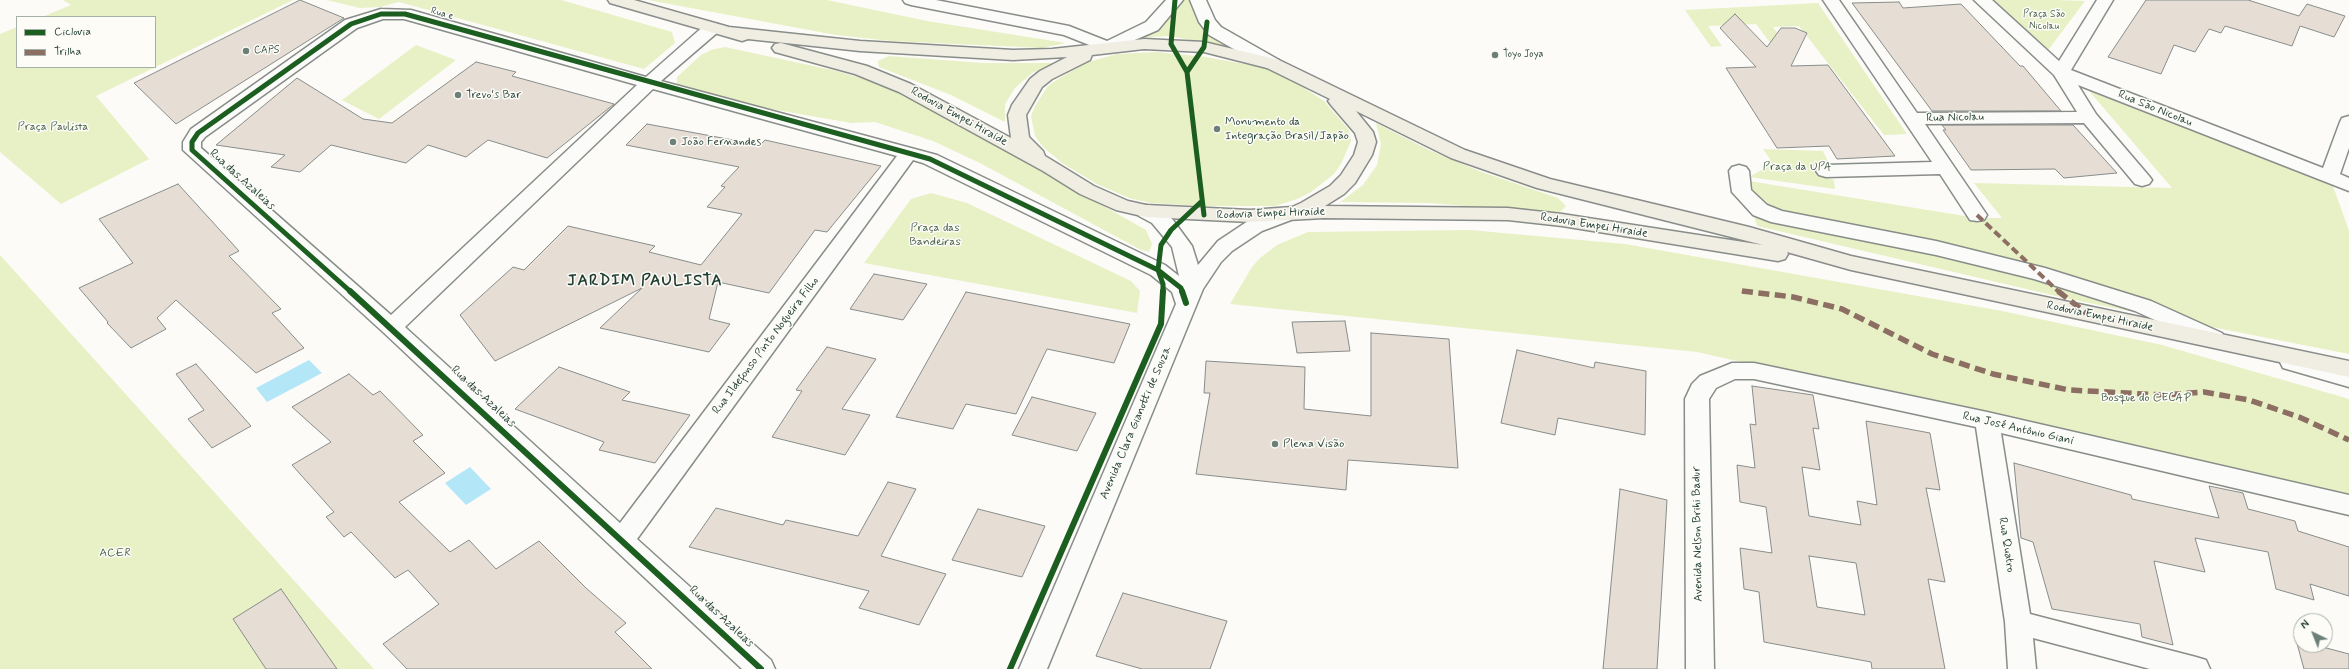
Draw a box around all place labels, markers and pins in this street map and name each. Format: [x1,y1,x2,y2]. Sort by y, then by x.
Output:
place label: CAPS [254,45,279,57]
marker: CAPS [241,46,251,56]
place label: Toyo Joya [1503,49,1544,61]
marker: Toyo Joya [1490,50,1500,60]
place label: Trevo's Bar [466,88,521,102]
marker: Trevo's Bar [453,90,463,100]
place label: Monumento da Integração Brasil/Japão [1225,115,1349,143]
marker: Monumento da Integração Brasil/Japão [1212,124,1222,134]
place label: João Fernandes [681,135,761,149]
marker: João Fernandes [668,137,678,147]
place label: Plena Visão [1283,437,1344,451]
marker: Plena Visão [1270,439,1280,449]

